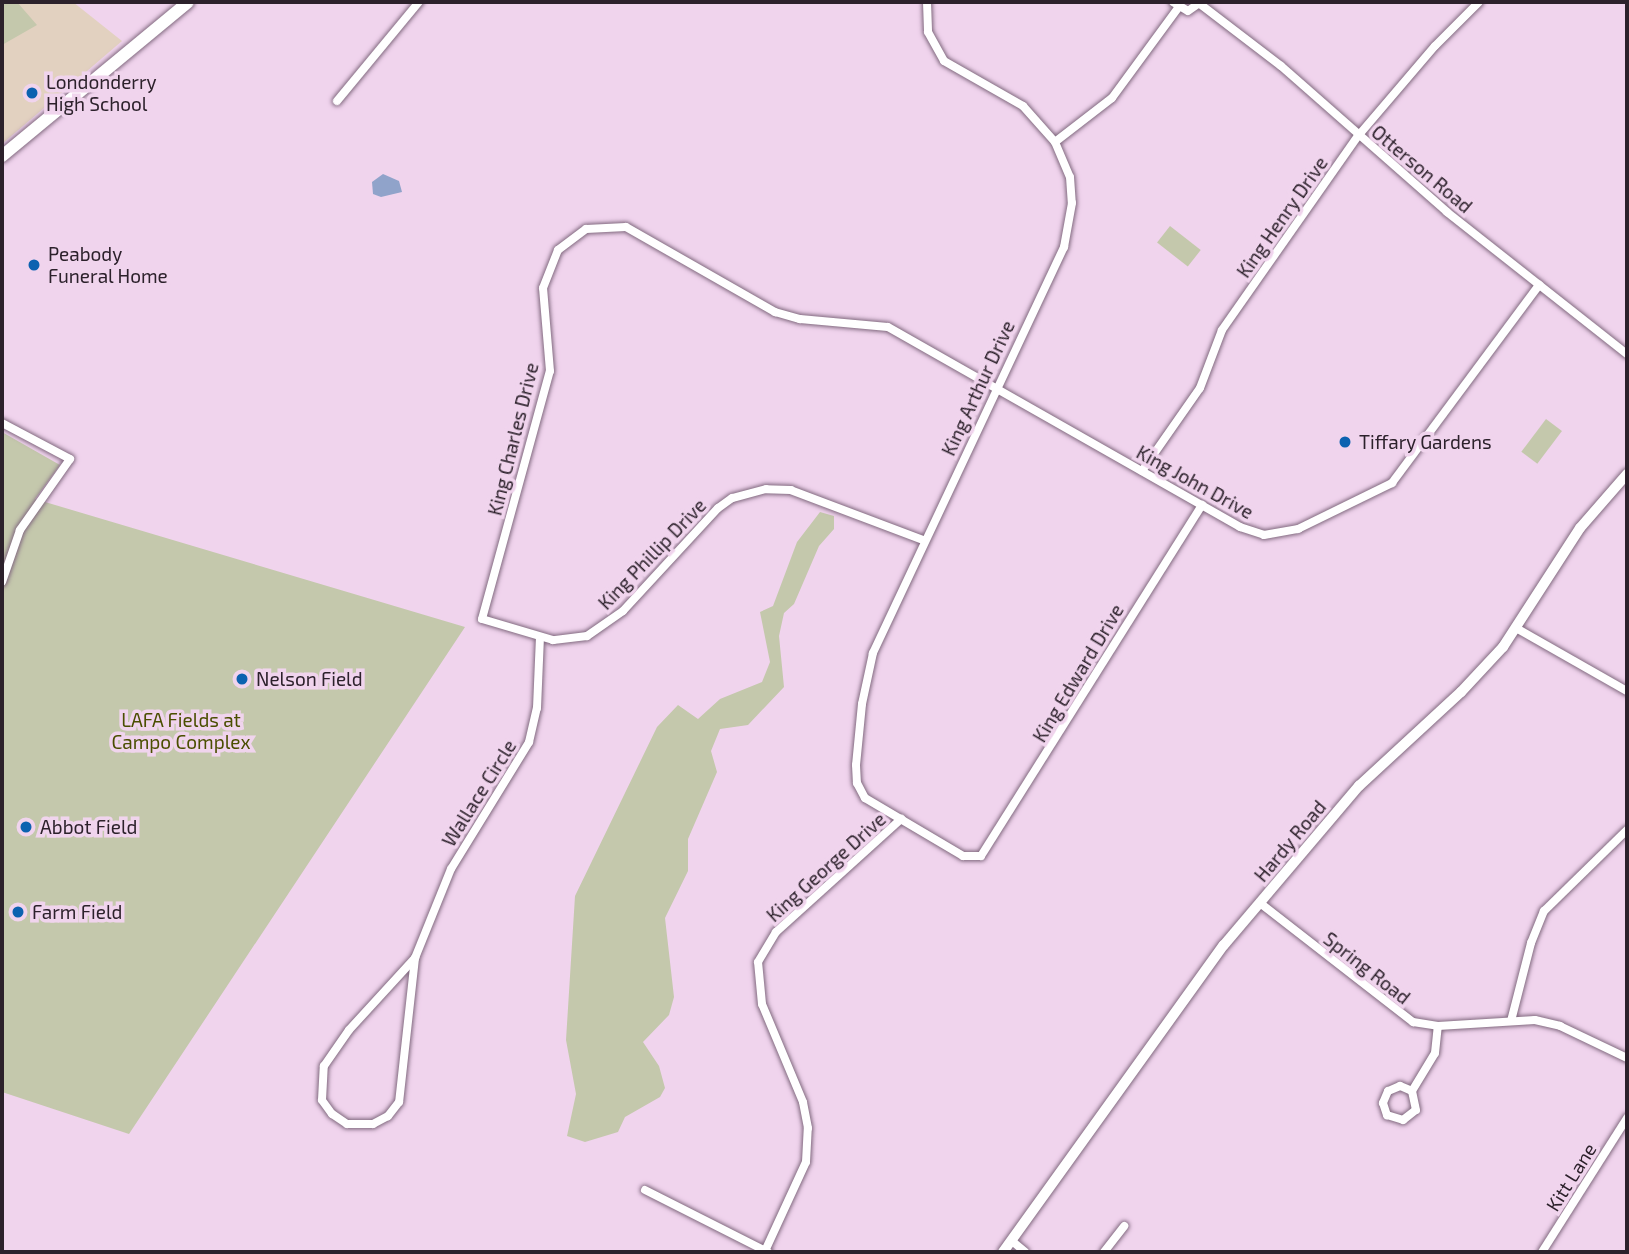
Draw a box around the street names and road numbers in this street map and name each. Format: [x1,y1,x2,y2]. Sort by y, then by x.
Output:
street label: Otterson Road [1367,120,1477,218]
street label: King Henry Drive [1232,152,1332,282]
street label: King Arthur Drive [937,316,1019,460]
street label: King Charles Drive [483,360,543,518]
street label: King John Drive [1132,440,1258,524]
street label: King Phillip Drive [593,494,711,614]
street label: King Edward Drive [1028,600,1128,746]
street label: Wallace Circle [437,735,521,851]
street label: Hardy Road [1249,796,1331,886]
street label: King George Drive [762,808,890,926]
street label: Spring Road [1319,927,1415,1009]
street label: Kitt Lane [1541,1139,1601,1215]

